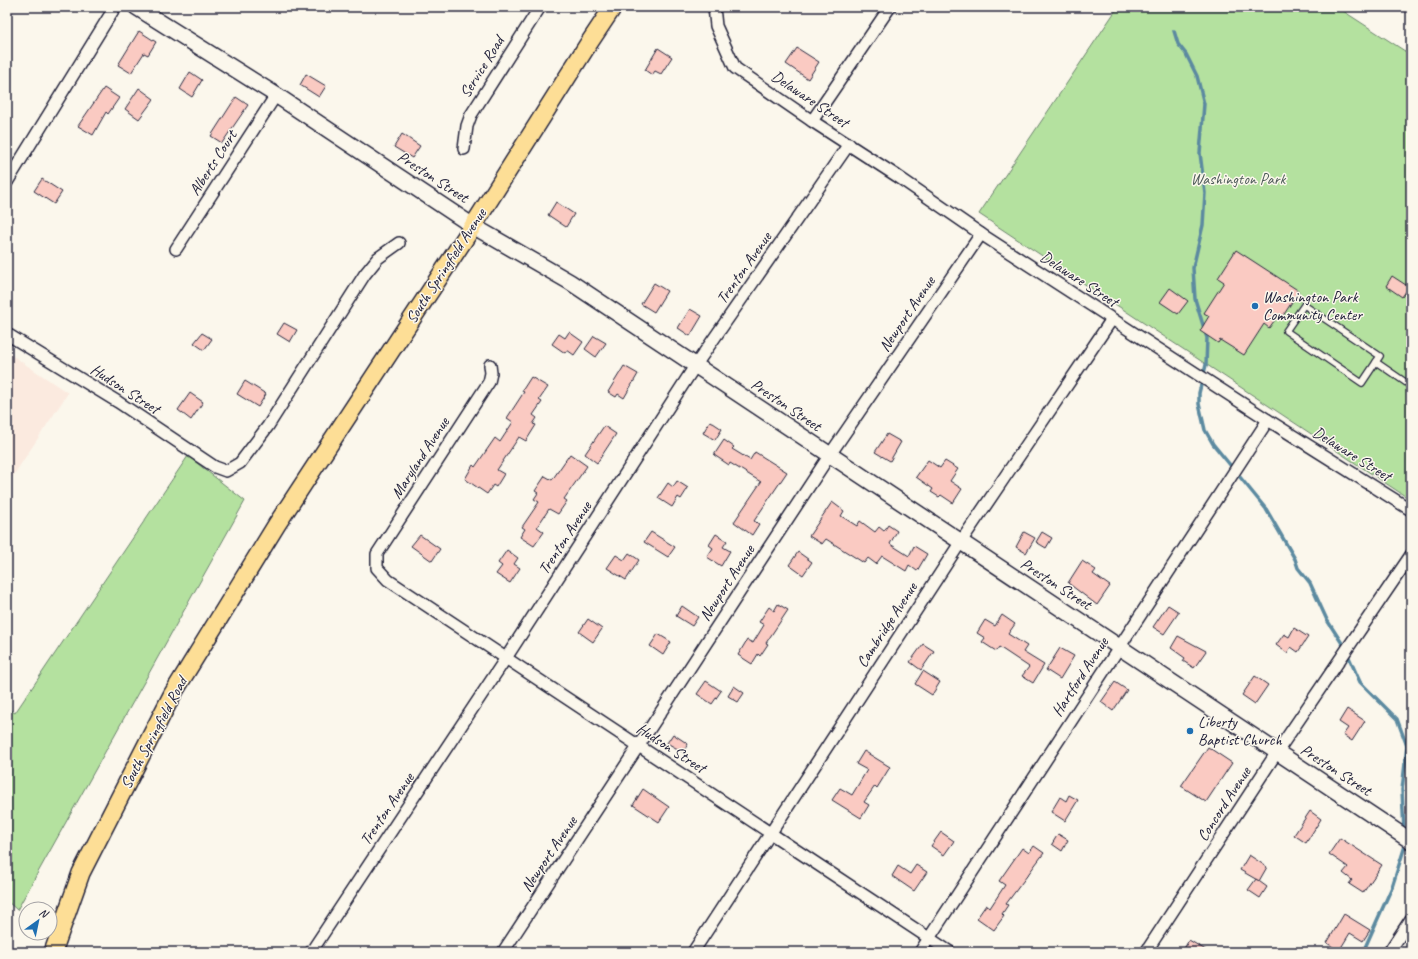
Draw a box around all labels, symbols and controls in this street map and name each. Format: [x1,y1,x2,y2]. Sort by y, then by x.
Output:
street label: Service Road [455,30,510,101]
street label: Delaware Street [768,66,854,134]
street label: Alberts Court [185,125,242,199]
street label: Preston Street [394,147,474,208]
park label: Washington Park [1191,169,1286,189]
street label: South Springfield Avenue [401,203,492,327]
street label: Trenton Avenue [712,227,777,308]
street label: Delaware Street [1036,247,1124,313]
street label: Newport Avenue [874,271,941,356]
place label: Washington Park Community Center [1263,287,1363,325]
marker: Washington Park Community Center [1250,301,1260,311]
street label: Hudson Street [87,359,166,420]
street label: Preston Street [747,374,826,437]
street label: Maryland Avenue [386,412,455,502]
street label: Delaware Street [1309,422,1397,487]
street label: Trenton Avenue [534,496,597,578]
street label: Newport Avenue [695,540,760,625]
street label: Preston Street [1017,554,1097,615]
street label: Cambridge Avenue [852,577,923,671]
street label: Hartford Avenue [1047,632,1114,720]
street label: South Springfield Road [116,671,193,792]
place label: Liberty Baptist Church [1198,712,1282,750]
street label: Hudson Street [633,718,712,779]
marker: Liberty Baptist Church [1185,726,1195,736]
street label: Preston Street [1297,740,1377,801]
street label: Concord Avenue [1193,762,1256,845]
street label: Trenton Avenue [355,767,420,849]
street label: Newport Avenue [516,811,583,896]
north arrow [18,901,58,941]
text: N [37,905,52,922]

